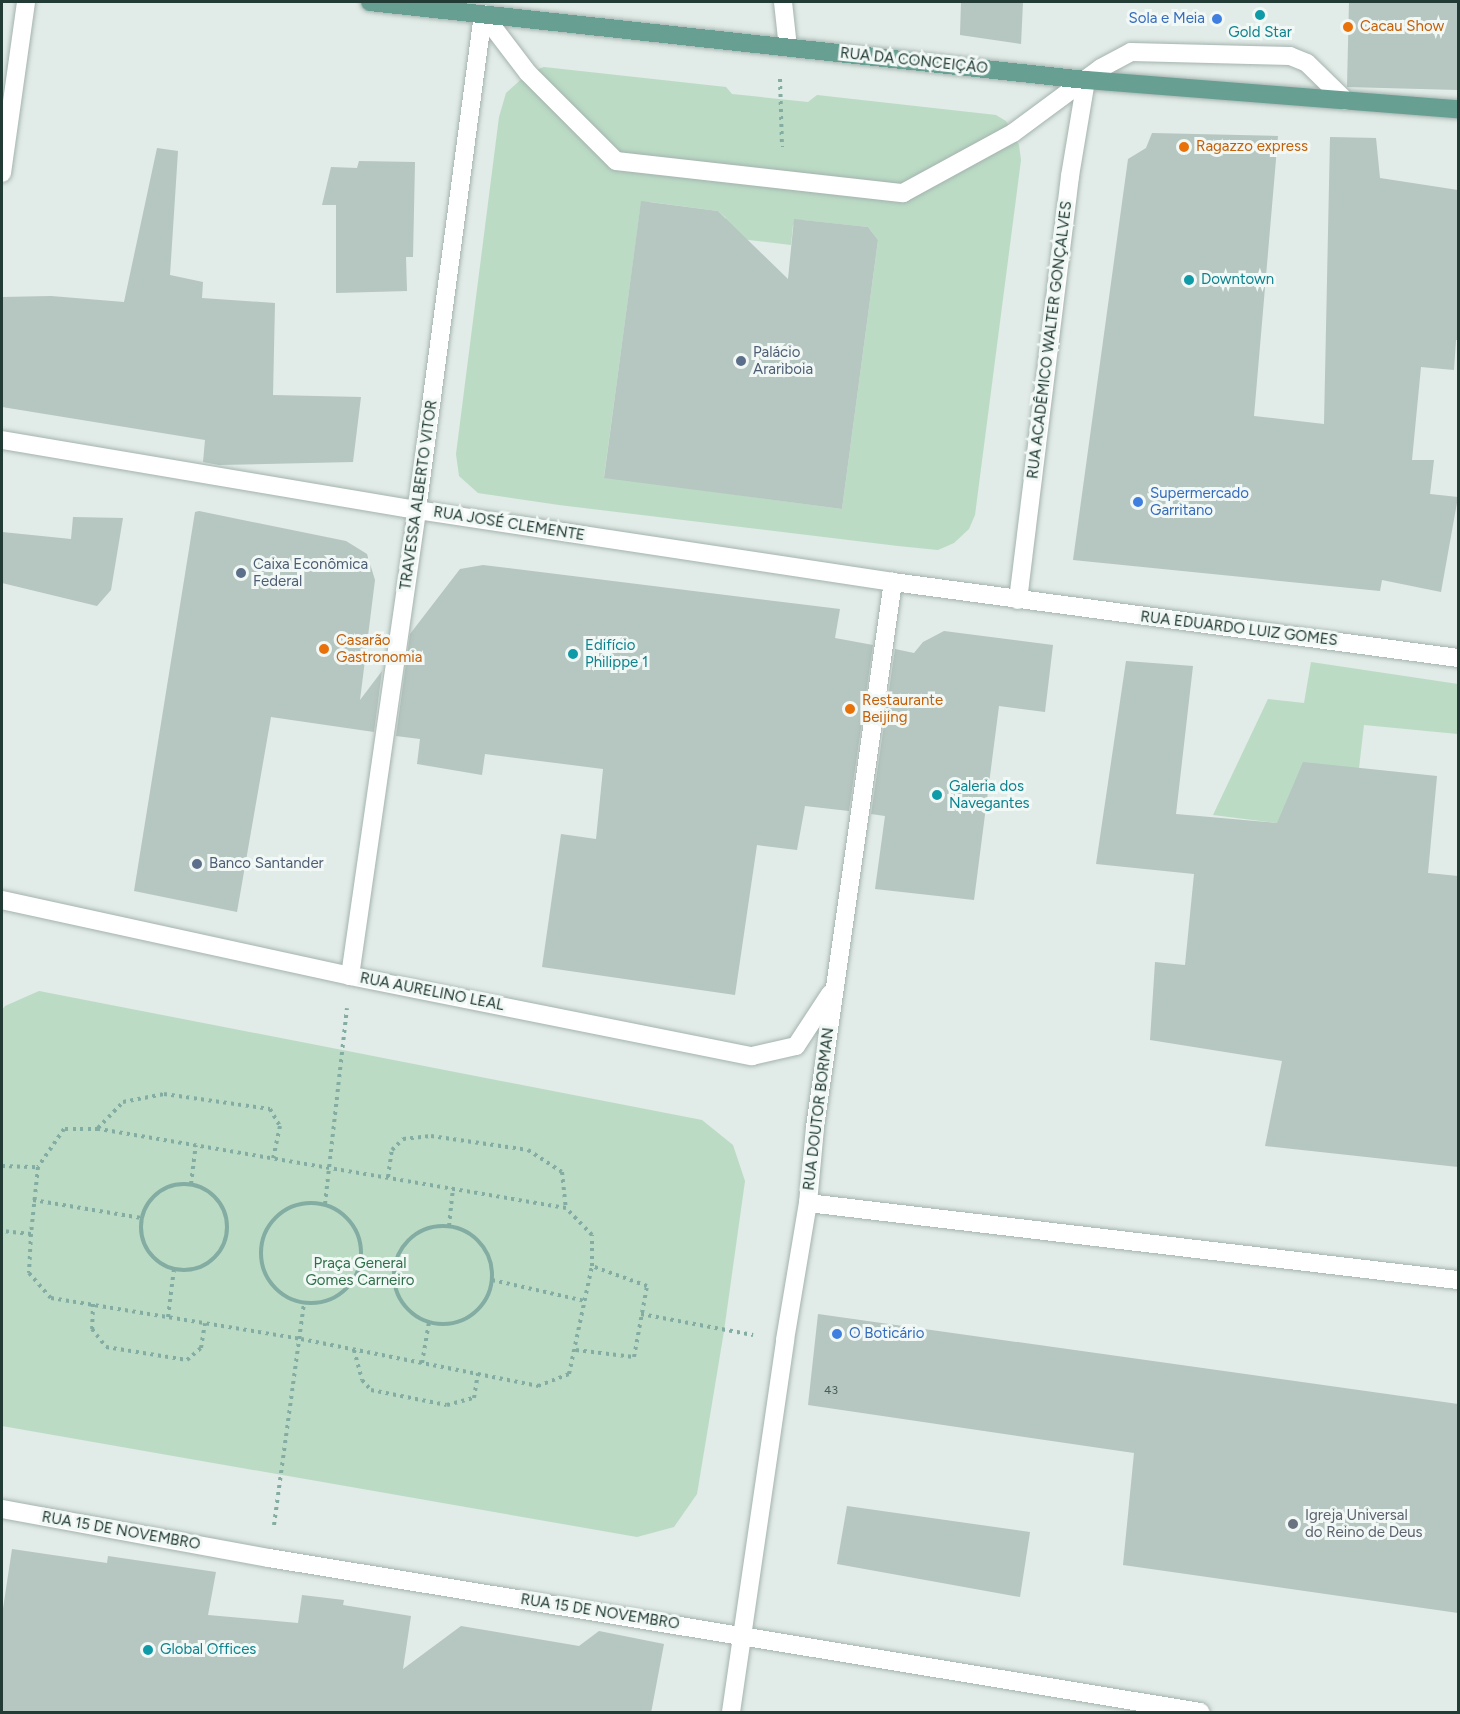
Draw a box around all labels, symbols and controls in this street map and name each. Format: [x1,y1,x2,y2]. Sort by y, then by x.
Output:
marker: Gold Star [1253,8,1267,22]
place label: Sola e Meia [1129,10,1205,28]
marker: Sola e Meia [1210,12,1224,26]
place label: Cacau Show [1360,18,1444,36]
marker: Cacau Show [1341,20,1355,34]
place label: Gold Star [1228,24,1292,42]
street label: RUA DA CONCEIÇÃO [839,44,989,78]
place label: Ragazzo express [1196,138,1308,156]
marker: Ragazzo express [1177,140,1191,154]
street label: RUA ACADÊMICO WALTER GONÇALVES [1024,200,1076,480]
place label: Downtown [1201,271,1274,289]
marker: Downtown [1182,273,1196,287]
place label: Palácio Arariboia [753,343,813,378]
marker: Palácio Arariboia [734,354,748,368]
street label: TRAVESSA ALBERTO VITOR [397,399,441,591]
place label: Supermercado Garritano [1150,484,1249,519]
marker: Supermercado Garritano [1131,495,1145,509]
street label: RUA JOSÉ CLEMENTE [432,503,586,545]
place label: Caixa Econômica Federal [253,555,368,590]
marker: Caixa Econômica Federal [234,566,248,580]
street label: RUA EDUARDO LUIZ GOMES [1139,608,1339,650]
place label: Casarão Gastronomia [336,631,422,666]
place label: Edifício Philippe 1 [585,636,648,671]
marker: Casarão Gastronomia [317,642,331,656]
marker: Edifício Philippe 1 [566,647,580,661]
place label: Restaurante Beijing [862,691,943,726]
marker: Restaurante Beijing [843,702,857,716]
place label: Galeria dos Navegantes [949,777,1030,812]
marker: Galeria dos Navegantes [930,788,944,802]
place label: Banco Santander [209,855,324,873]
marker: Banco Santander [190,857,204,871]
street label: RUA AURELINO LEAL [358,969,506,1015]
street label: RUA DOUTOR BORMAN [800,1027,838,1191]
park label: Praça General Gomes Carneiro [305,1254,415,1289]
place label: O Boticário [849,1325,924,1343]
marker: O Boticário [830,1327,844,1341]
house number: 43 [824,1384,838,1398]
place label: Igreja Universal do Reino de Deus [1305,1506,1423,1541]
street label: RUA 15 DE NOVEMBRO [40,1508,202,1554]
marker: Igreja Universal do Reino de Deus [1286,1517,1300,1531]
street label: RUA 15 DE NOVEMBRO [519,1591,681,1633]
place label: Global Offices [160,1641,256,1659]
marker: Global Offices [141,1643,155,1657]

